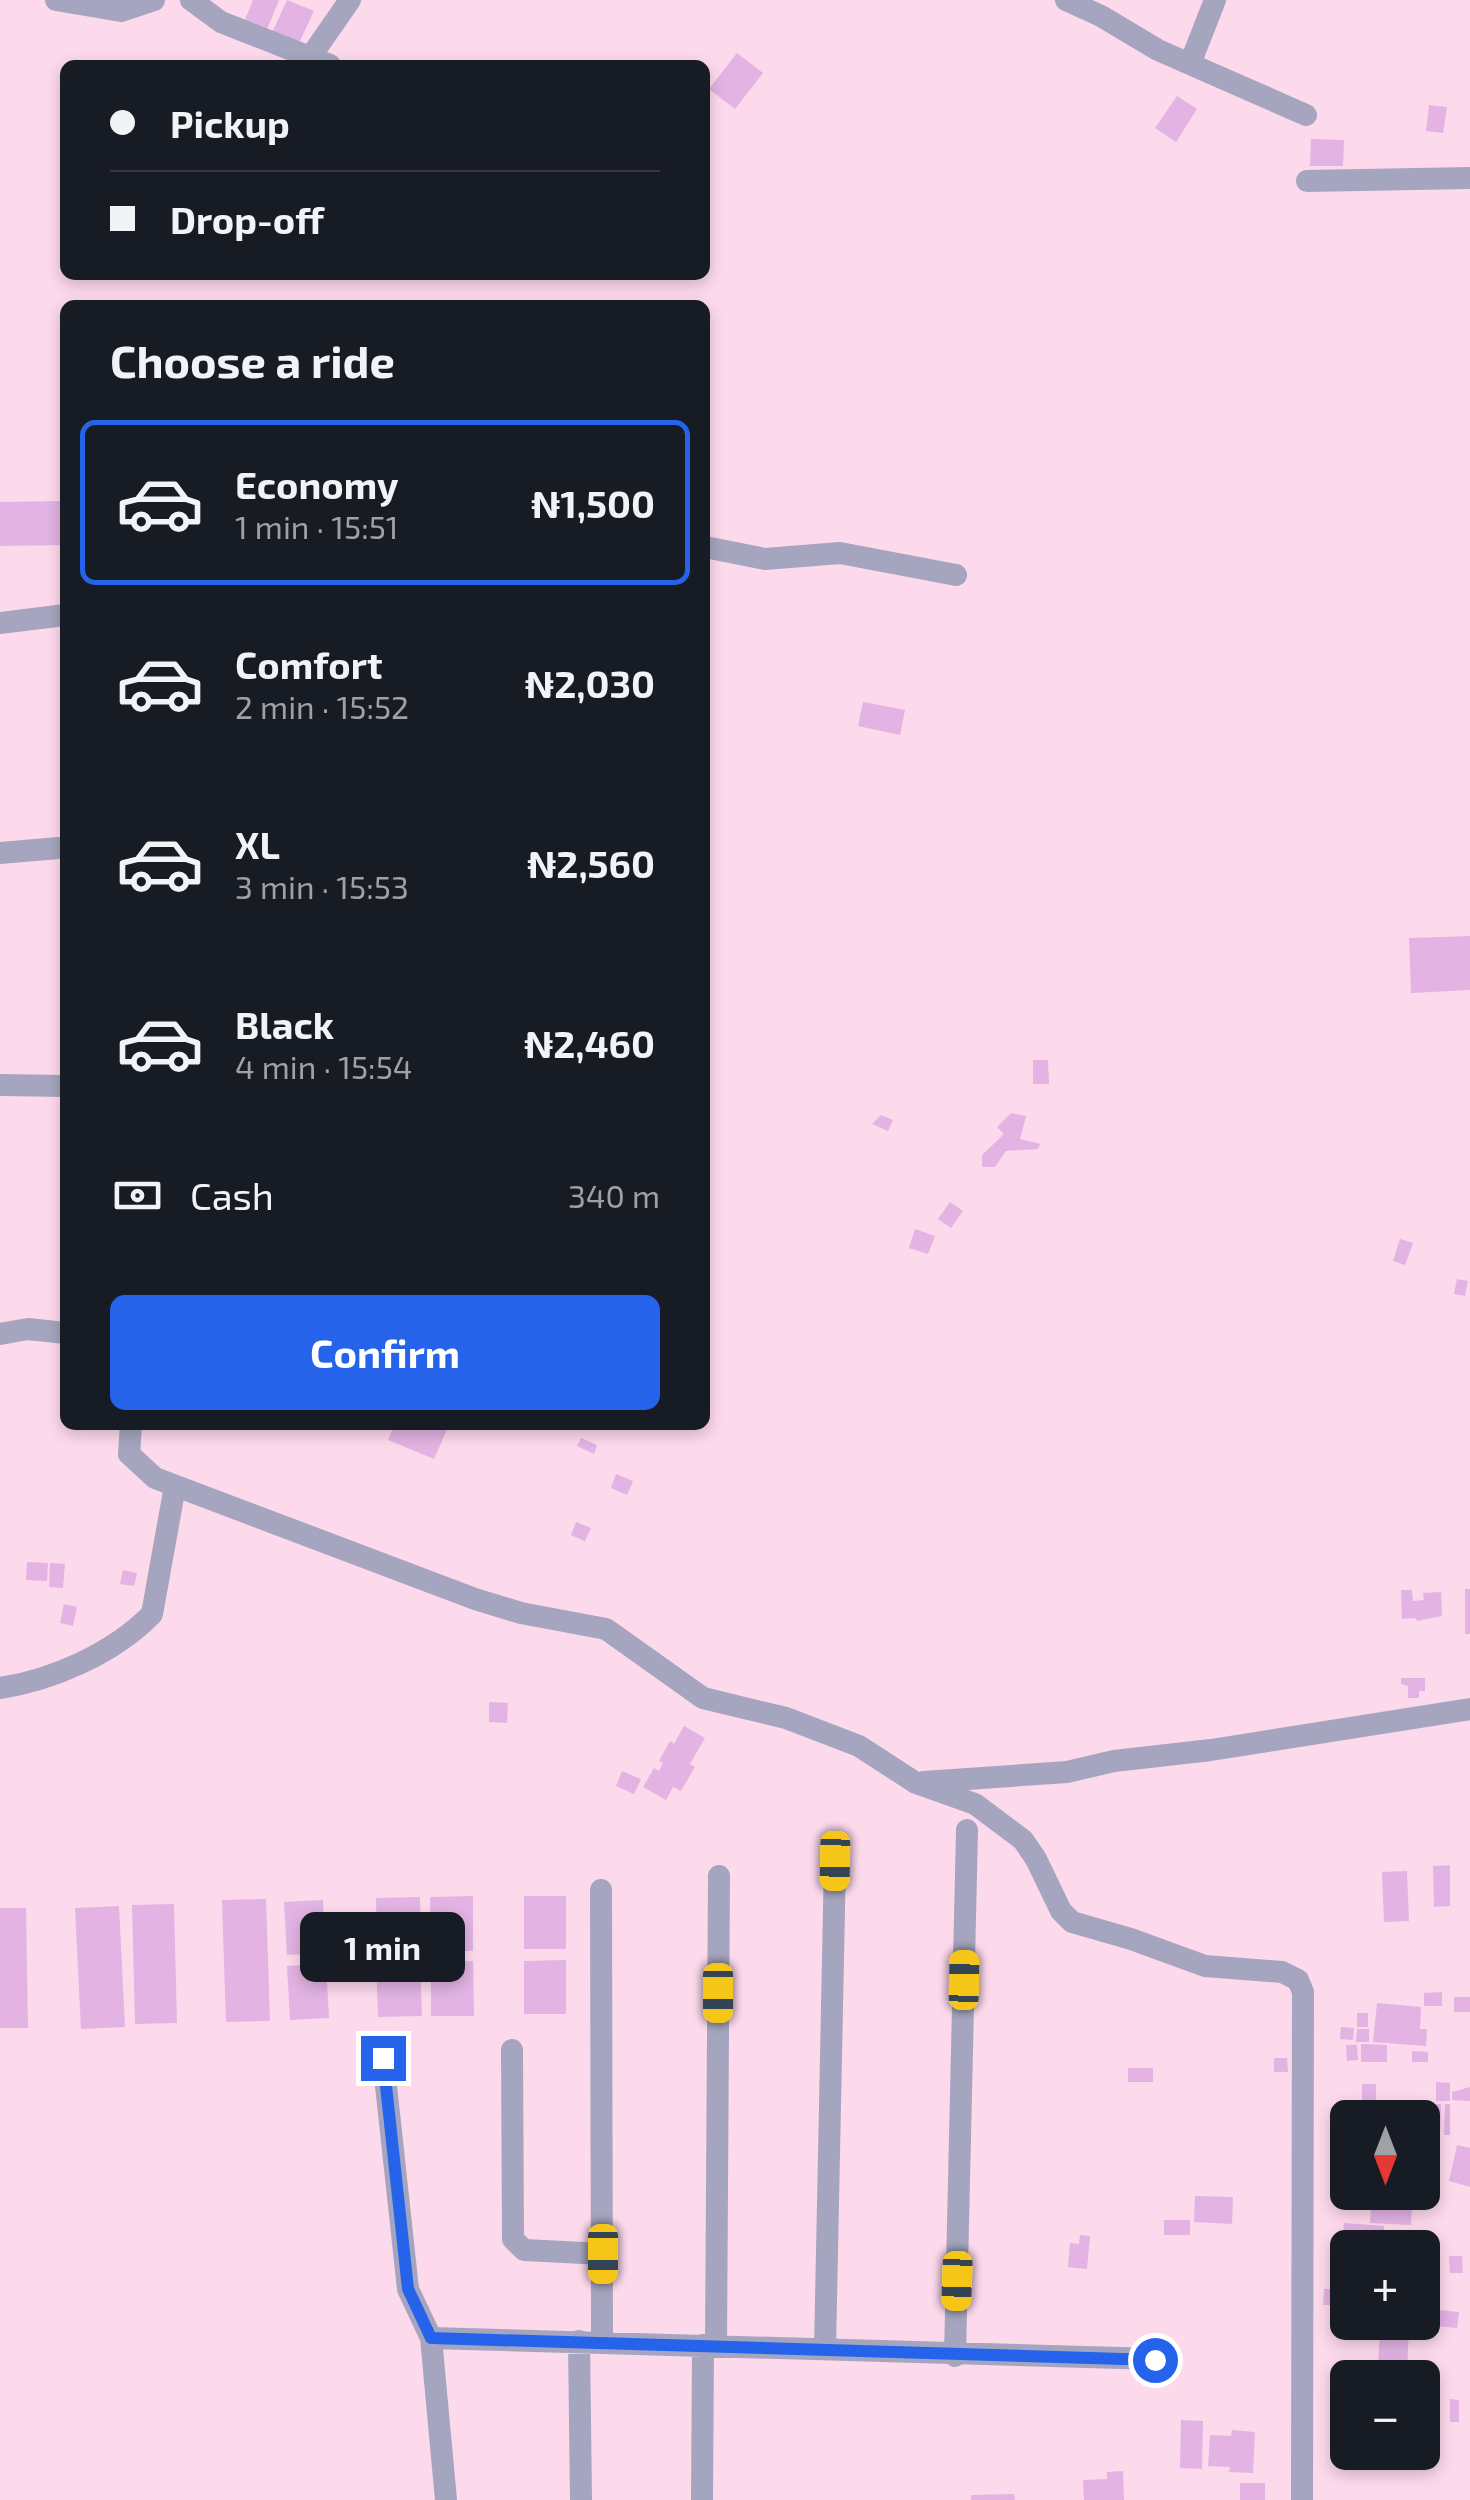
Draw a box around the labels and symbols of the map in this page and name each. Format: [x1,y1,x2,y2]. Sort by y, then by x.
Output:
car [819,1831,851,1891]
callout: 1 min [300,1913,466,1983]
car [948,1950,980,2010]
car [703,1963,733,2023]
route end [361,2036,406,2081]
north arrow [1330,2100,1440,2210]
car [588,2224,618,2284]
car [941,2250,973,2312]
route start [1133,2338,1178,2383]

